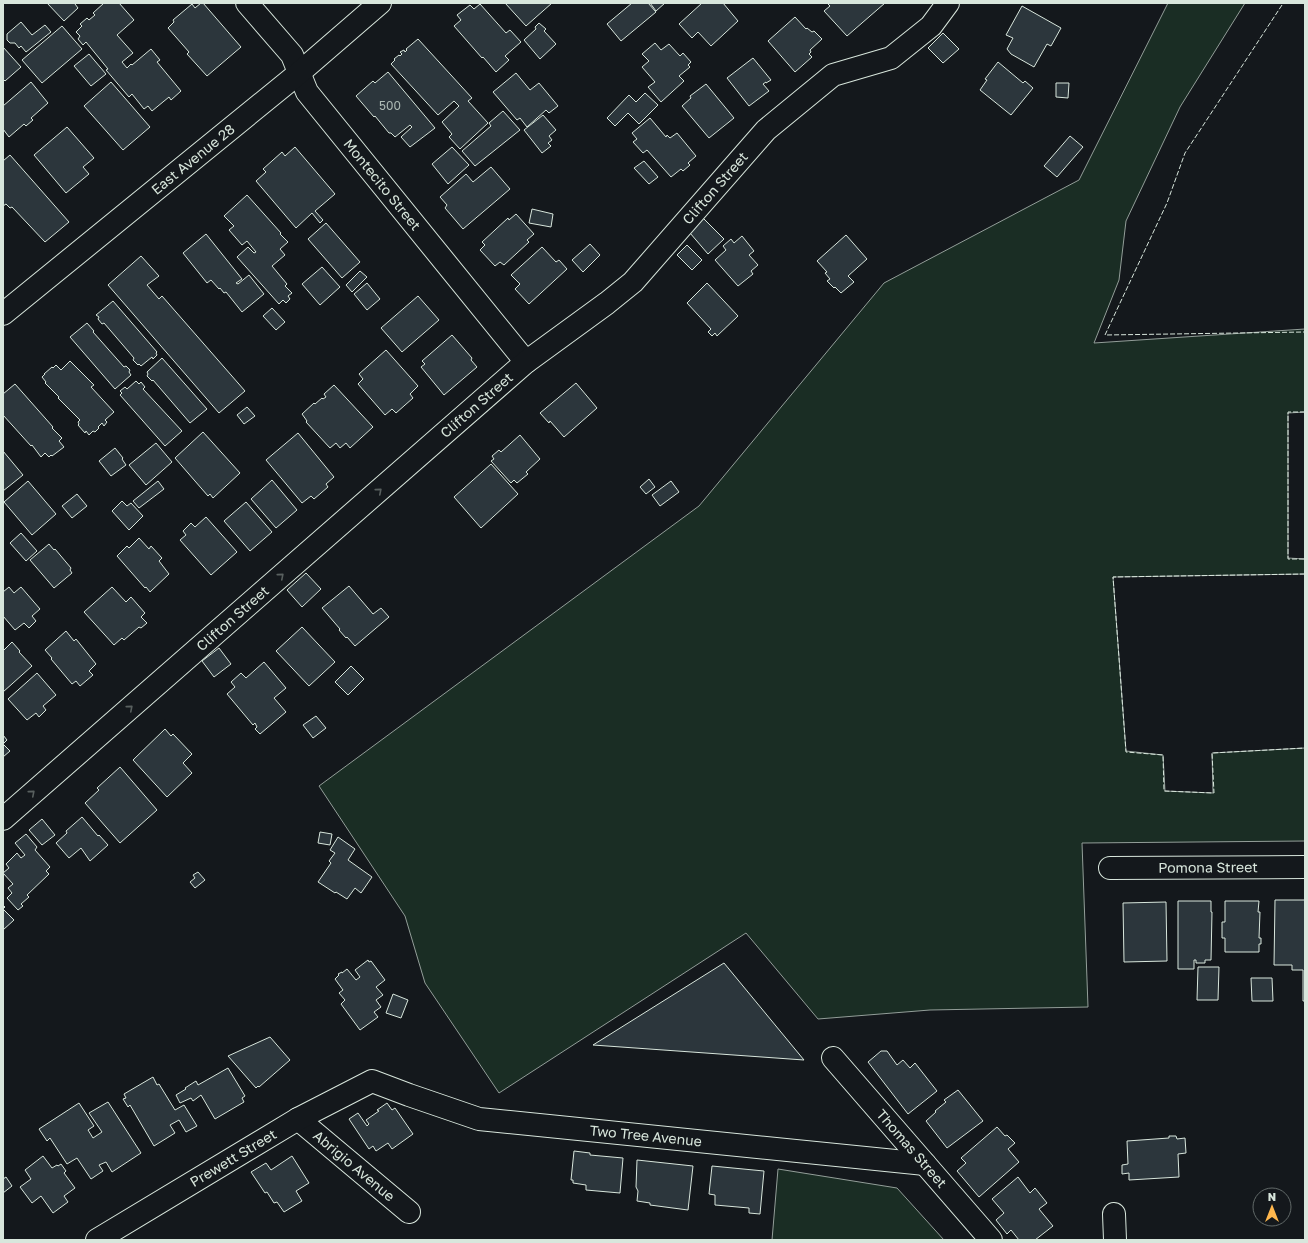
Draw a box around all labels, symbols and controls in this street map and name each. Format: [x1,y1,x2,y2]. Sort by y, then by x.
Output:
house number: 500 [379,98,401,113]
street label: East Avenue 28 [148,120,238,198]
street label: Montecito Street [340,135,425,234]
street label: Clifton Street [679,148,751,227]
street label: Clifton Street [437,369,516,441]
one-way arrow [374,488,381,495]
one-way arrow [276,574,284,581]
street label: Clifton Street [193,582,272,654]
one-way arrow [126,706,133,713]
one-way arrow [28,791,35,798]
street label: Pomona Street [1158,858,1258,876]
street label: Thomas Street [873,1106,951,1191]
street label: Two Tree Avenue [589,1121,703,1149]
street label: Prewett Street [187,1125,279,1190]
street label: Abrigio Avenue [310,1127,398,1204]
north arrow [1252,1187,1292,1227]
text: N [1268,1190,1276,1203]

